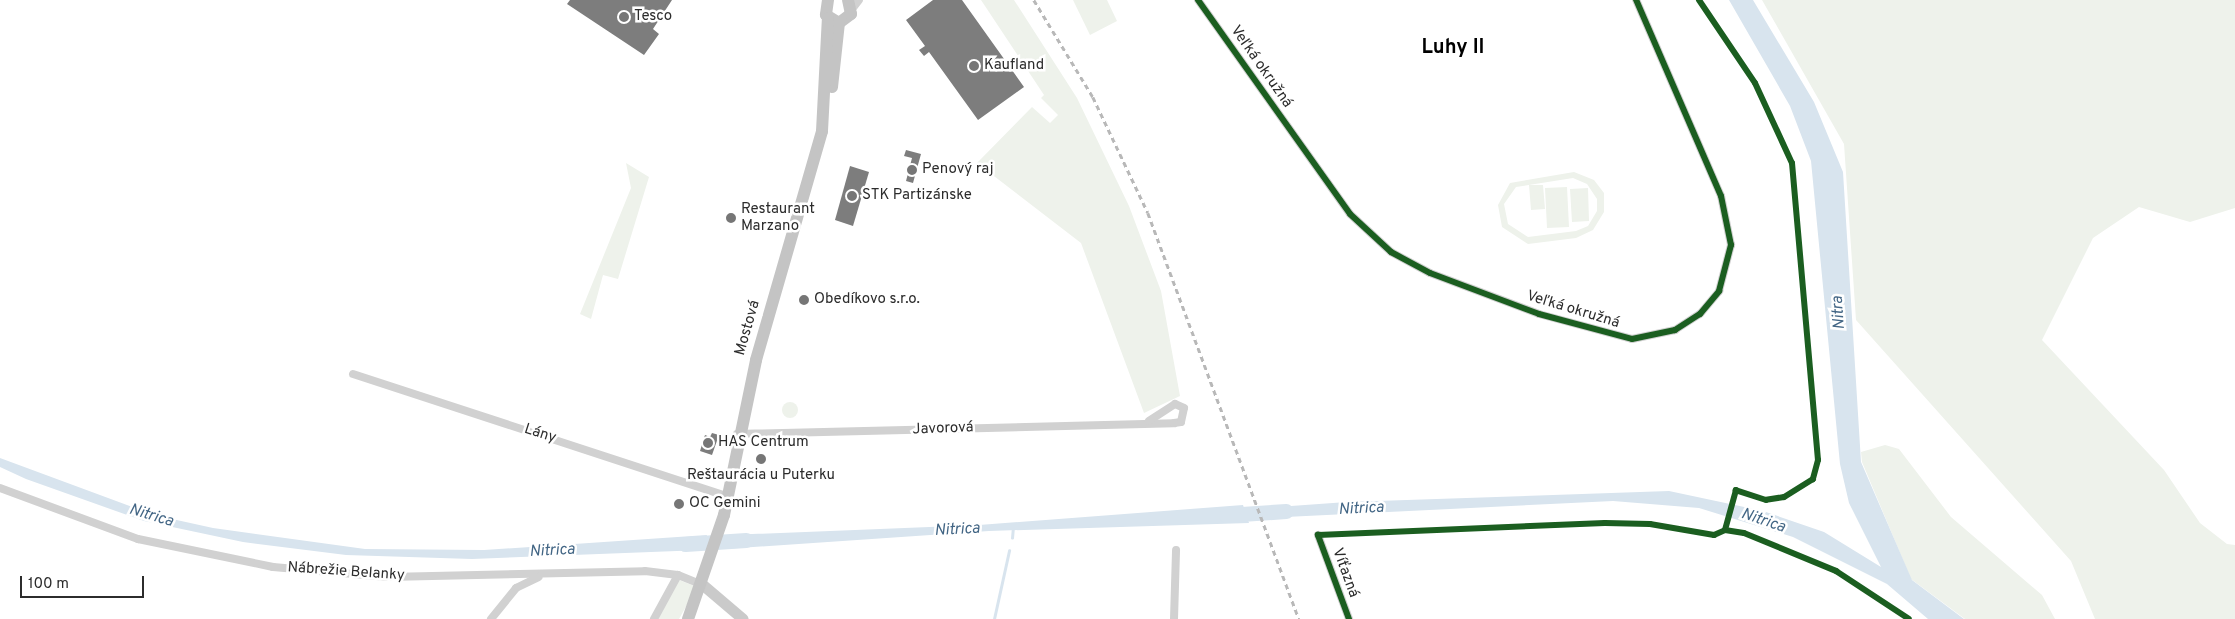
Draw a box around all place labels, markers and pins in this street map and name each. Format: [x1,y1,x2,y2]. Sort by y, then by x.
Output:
place label: Tesco [634,8,672,26]
marker: Tesco [618,11,630,23]
place label: Kaufland [984,57,1044,75]
marker: Kaufland [968,60,980,72]
place label: Penový raj [922,161,994,179]
marker: Penový raj [906,164,918,176]
place label: STK Partizánske [862,187,972,205]
marker: STK Partizánske [846,190,858,202]
place label: Restaurant Marzano [741,200,815,235]
marker: Restaurant Marzano [725,212,737,224]
place label: Obedíkovo s.r.o. [814,291,920,309]
marker: Obedíkovo s.r.o. [798,294,810,306]
place label: HAS Centrum [718,434,809,452]
marker: HAS Centrum [702,437,714,449]
marker: Reštaurácia u Puterku [755,453,767,465]
place label: Reštaurácia u Puterku [687,467,835,485]
place label: OC Gemini [689,495,760,513]
marker: OC Gemini [673,498,685,510]

